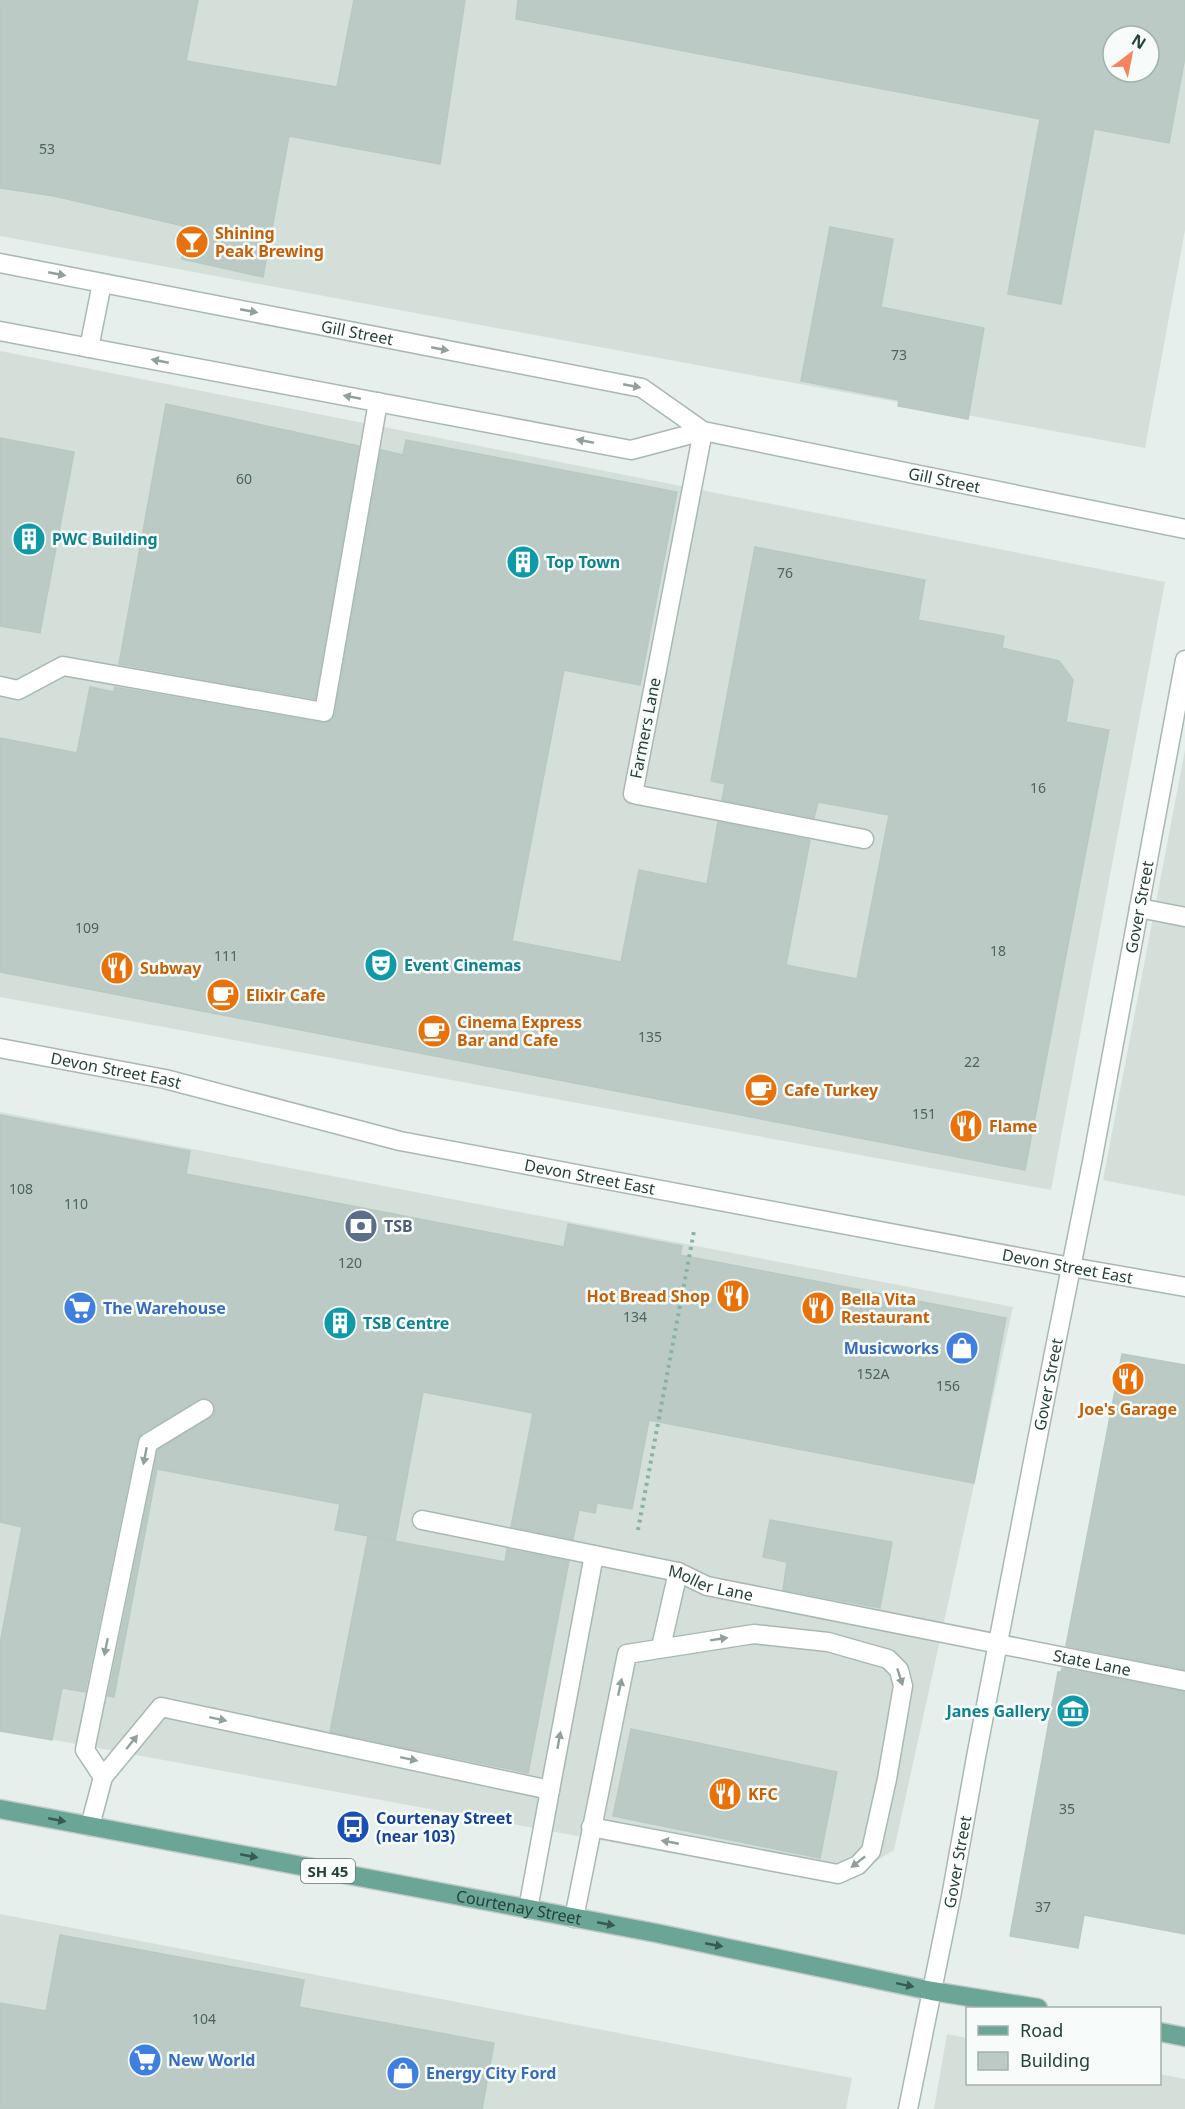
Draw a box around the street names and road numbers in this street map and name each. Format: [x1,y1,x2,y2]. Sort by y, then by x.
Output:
street label: Gill Street [319,315,395,350]
street label: Gill Street [906,462,983,498]
street label: Farmers Lane [624,676,666,780]
street label: Gover Street [1120,859,1159,955]
street label: Devon Street East [49,1047,184,1094]
street label: Devon Street East [523,1154,657,1200]
street label: Devon Street East [1000,1243,1135,1289]
street label: Gover Street [1028,1336,1068,1432]
street label: Moller Lane [666,1559,755,1606]
street label: State Lane [1051,1644,1133,1681]
street label: Gover Street [938,1814,976,1910]
road number: SH 45 [301,1859,355,1883]
street label: Courtenay Street [454,1884,583,1930]

